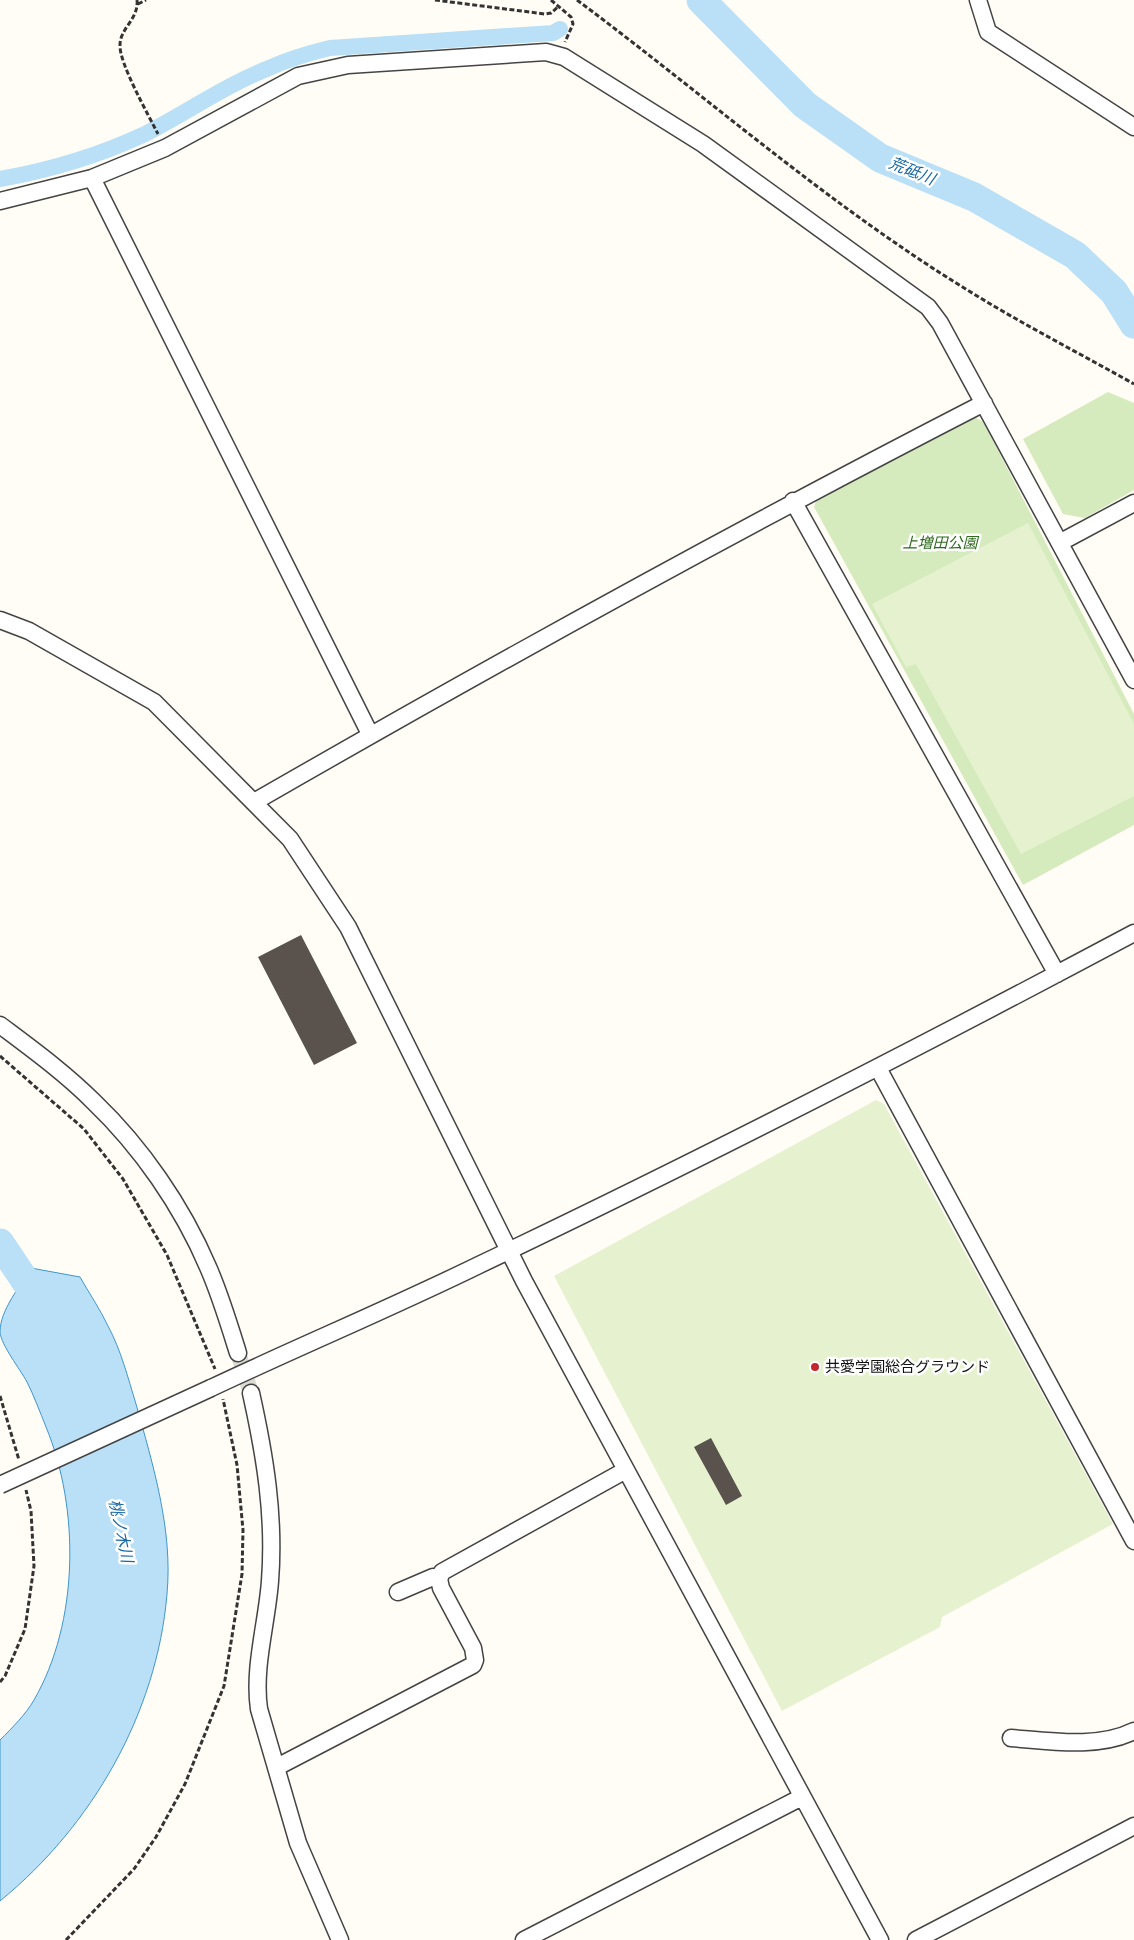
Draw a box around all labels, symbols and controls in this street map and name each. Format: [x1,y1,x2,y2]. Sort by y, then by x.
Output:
water label: 荒砥川 [886,153,940,190]
park label: 上増田公園 [902,534,979,552]
place label: 共愛学園総合グラウンド [825,1358,990,1376]
marker: 共愛学園総合グラウンド [809,1361,821,1373]
water label: 桃ノ木川 [105,1498,137,1566]

